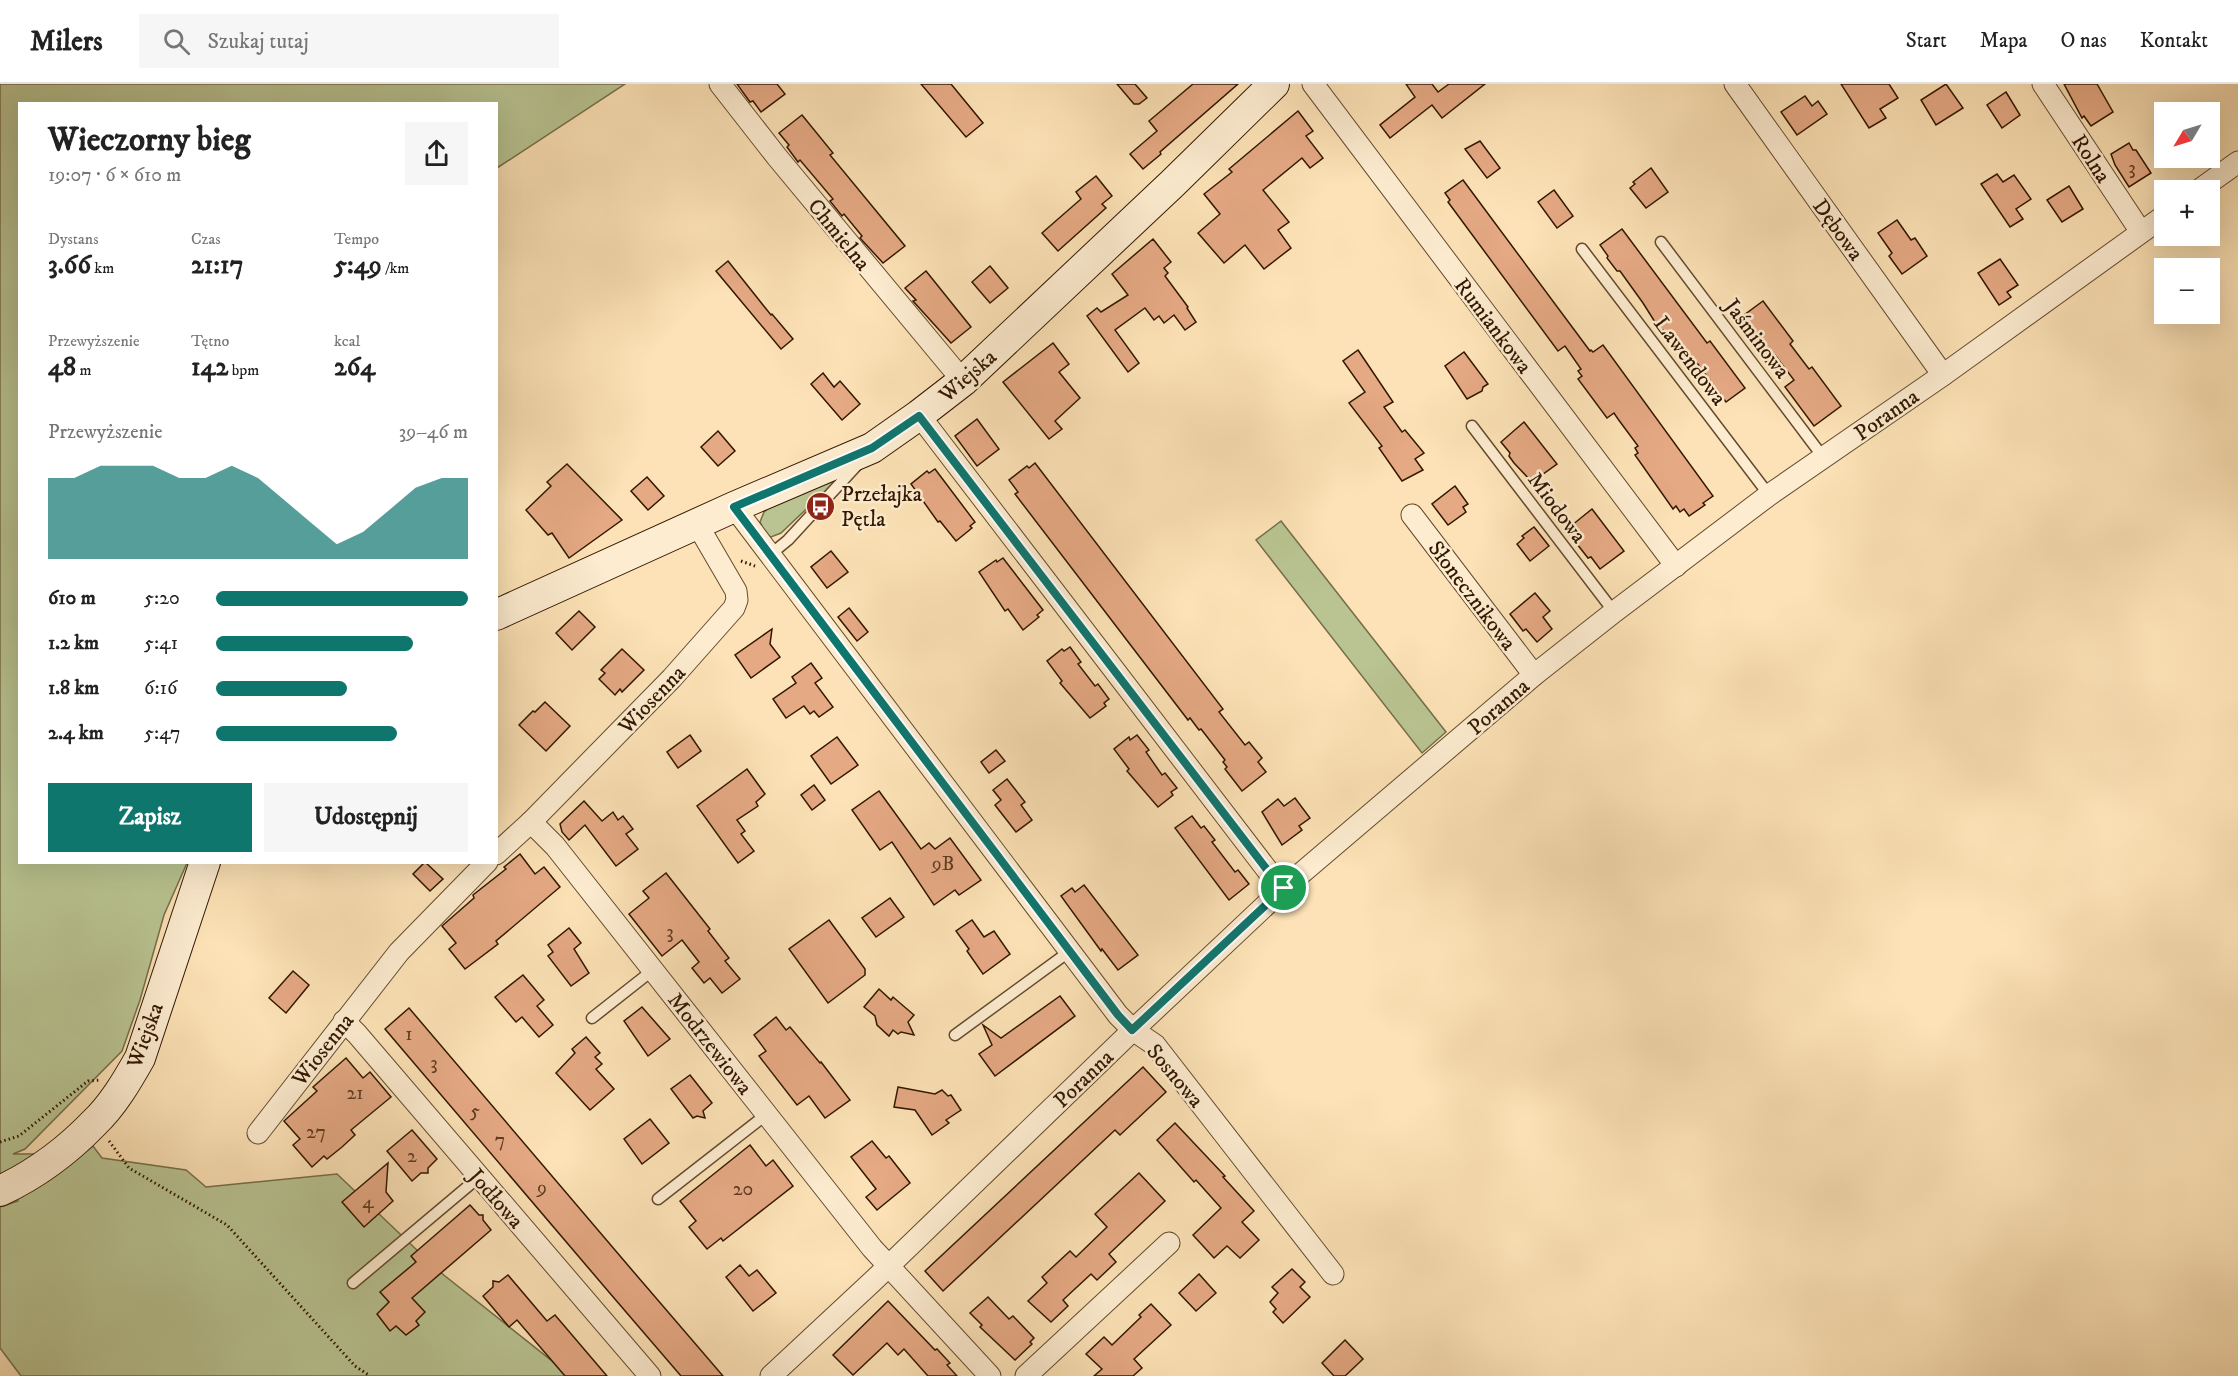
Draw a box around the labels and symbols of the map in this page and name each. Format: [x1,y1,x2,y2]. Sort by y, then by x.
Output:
north arrow [2154,102,2220,168]
street label: Rolna [2065,129,2117,189]
house number: 3 [2128,156,2136,181]
street label: Chmielna [802,193,876,277]
street label: Dębowa [1806,194,1870,267]
street label: Rumiankowa [1448,273,1538,380]
street label: Jaśminowa [1717,292,1796,385]
street label: Lawendowa [1647,311,1732,411]
street label: Wiejska [933,343,1003,409]
street label: Poranna [1849,383,1925,447]
street label: Miodowa [1521,467,1593,549]
place label: Przełajka Pętla [841,481,923,533]
bus stop icon: Przełajka Pętla [804,490,836,522]
street label: Słonecznikowa [1422,536,1522,657]
street label: Wiosenna [612,660,692,741]
street label: Poranna [1463,673,1536,741]
house number: 9B [931,852,954,877]
pin [1258,862,1309,913]
house number: 3 [666,920,674,945]
street label: Modrzewiowa [662,988,758,1101]
street label: Wiejska [121,998,170,1073]
street label: Wiosenna [286,1007,360,1093]
house number: 1 [405,1022,413,1047]
street label: Sosnowa [1140,1039,1210,1114]
street label: Poranna [1048,1044,1120,1114]
house number: 3 [430,1051,438,1076]
house number: 21 [346,1081,364,1106]
house number: 5 [470,1099,480,1124]
house number: 27 [306,1120,326,1145]
house number: 7 [495,1128,505,1153]
house number: 2 [407,1144,417,1169]
street label: Jodłowa [461,1162,530,1235]
house number: 9 [536,1176,547,1201]
house number: 20 [733,1177,753,1202]
house number: 4 [362,1190,374,1215]

